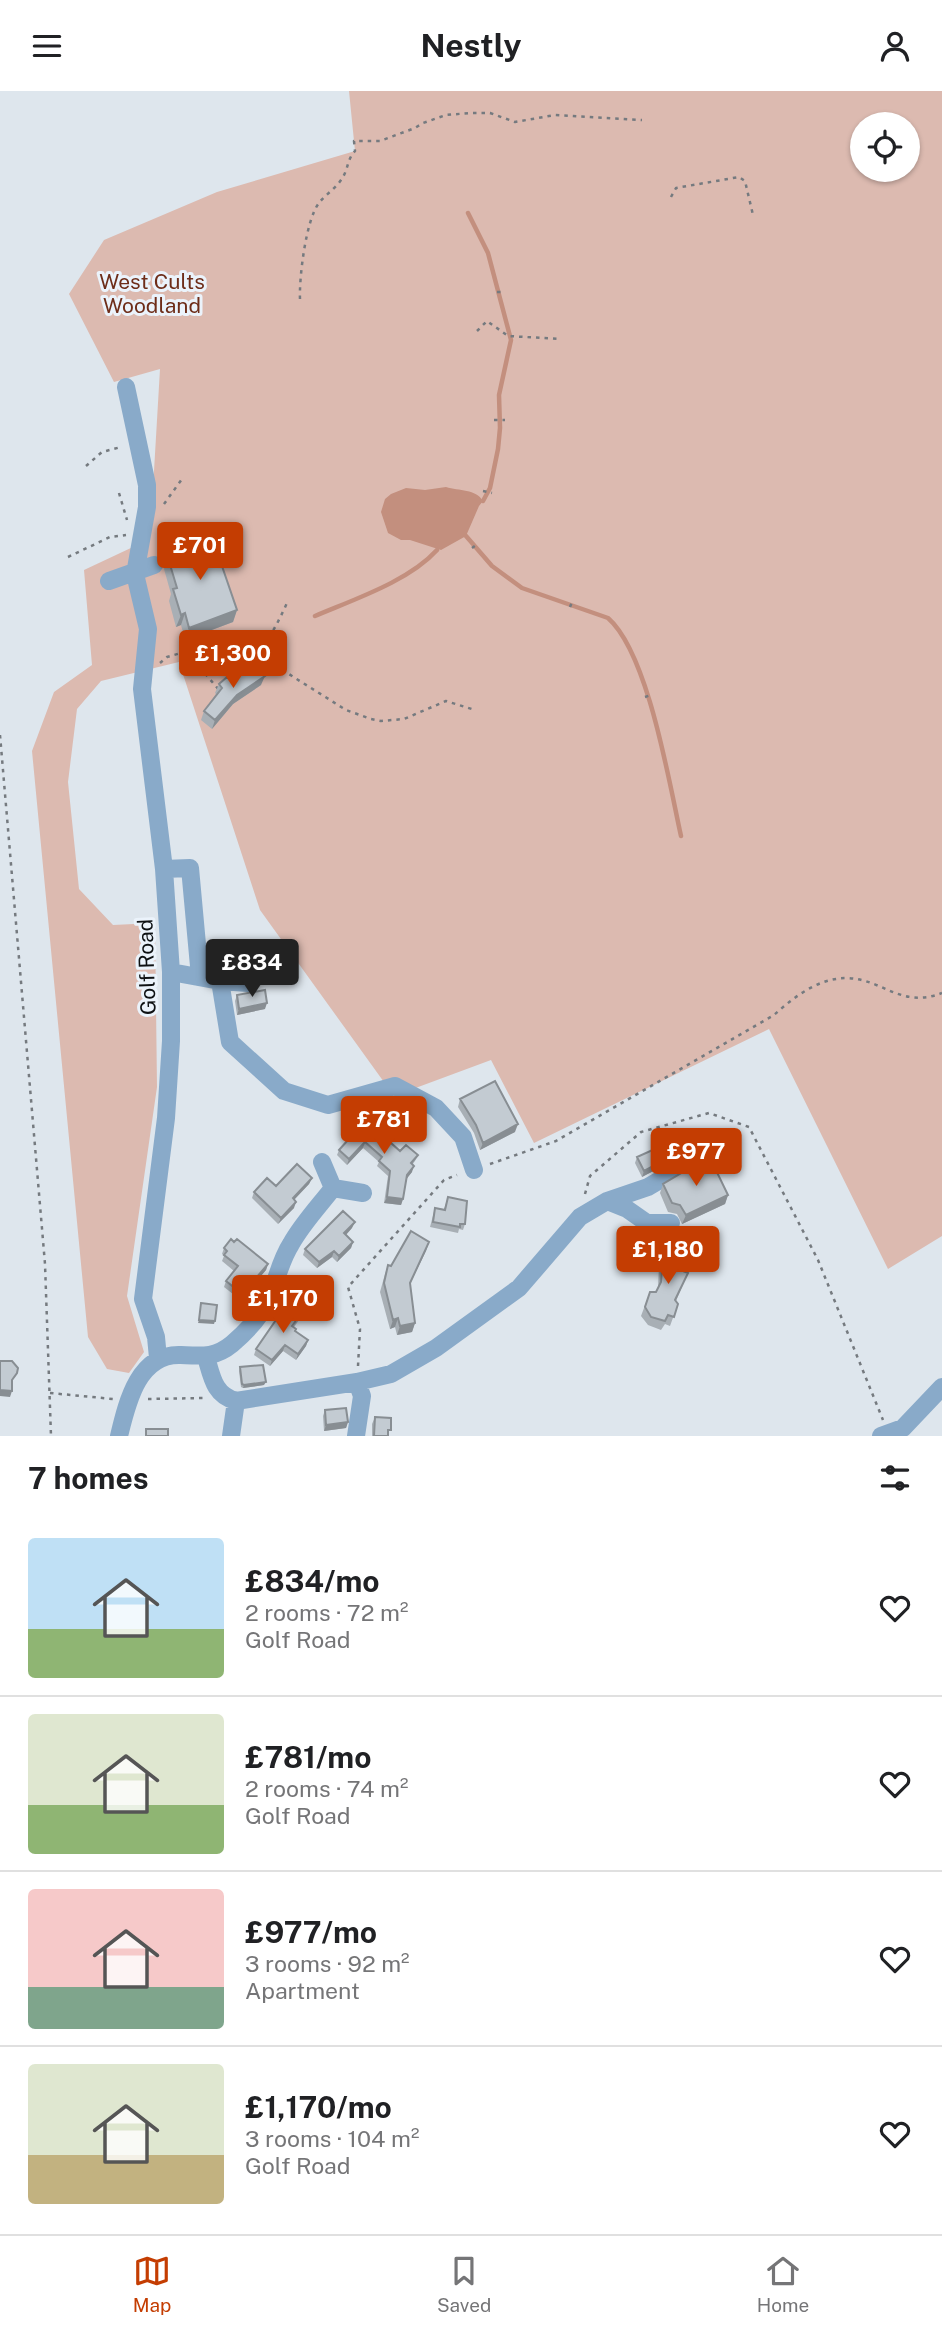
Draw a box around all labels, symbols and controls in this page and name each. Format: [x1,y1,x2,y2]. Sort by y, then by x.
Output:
icon: menu [28,27,66,65]
text: Nestly [421,27,521,64]
icon: person [876,27,914,65]
map controls [850,112,920,182]
button: locate [850,112,920,182]
park label: West Cults Woodland [99,269,205,318]
pin: £701 [159,523,241,582]
text: £701 [173,531,227,558]
pin: £1,300 [176,631,290,690]
text: £1,300 [195,639,271,666]
street label: Golf Road [132,918,161,1016]
pin: £834 [211,939,293,999]
text: £834 [222,948,282,975]
pin: £781 [343,1097,425,1156]
text: £781 [357,1105,411,1132]
pin: £977 [655,1129,737,1188]
text: £977 [667,1137,725,1164]
pin: £1,180 [611,1227,725,1286]
text: £1,180 [632,1235,704,1262]
pin: £1,170 [226,1275,340,1335]
text: £1,170 [248,1284,318,1311]
icon: filters [876,1459,914,1497]
text: 7 homes [28,1460,149,1496]
text: £834/mo [245,1563,380,1599]
icon: home [84,1566,168,1650]
icon: heart [876,1589,914,1627]
text: 2 rooms · 72 m² [245,1599,408,1626]
text: Golf Road [245,1626,350,1653]
text: £781/mo [245,1739,371,1775]
icon: home [84,1742,168,1826]
icon: heart [876,1765,914,1803]
text: 2 rooms · 74 m² [245,1775,408,1802]
text: Golf Road [245,1802,350,1829]
text: £977/mo [245,1914,377,1950]
icon: home [84,1917,168,2001]
icon: heart [876,1940,914,1978]
text: 3 rooms · 92 m² [245,1950,410,1977]
text: Apartment [245,1977,360,2004]
text: £1,170/mo [245,2089,392,2125]
icon: home [84,2092,168,2176]
icon: heart [876,2115,914,2153]
text: 3 rooms · 104 m² [245,2125,419,2152]
text: Golf Road [245,2152,350,2179]
tab: Map [133,2252,171,2316]
tab: Saved [437,2252,491,2316]
tab: Home [757,2252,809,2316]

